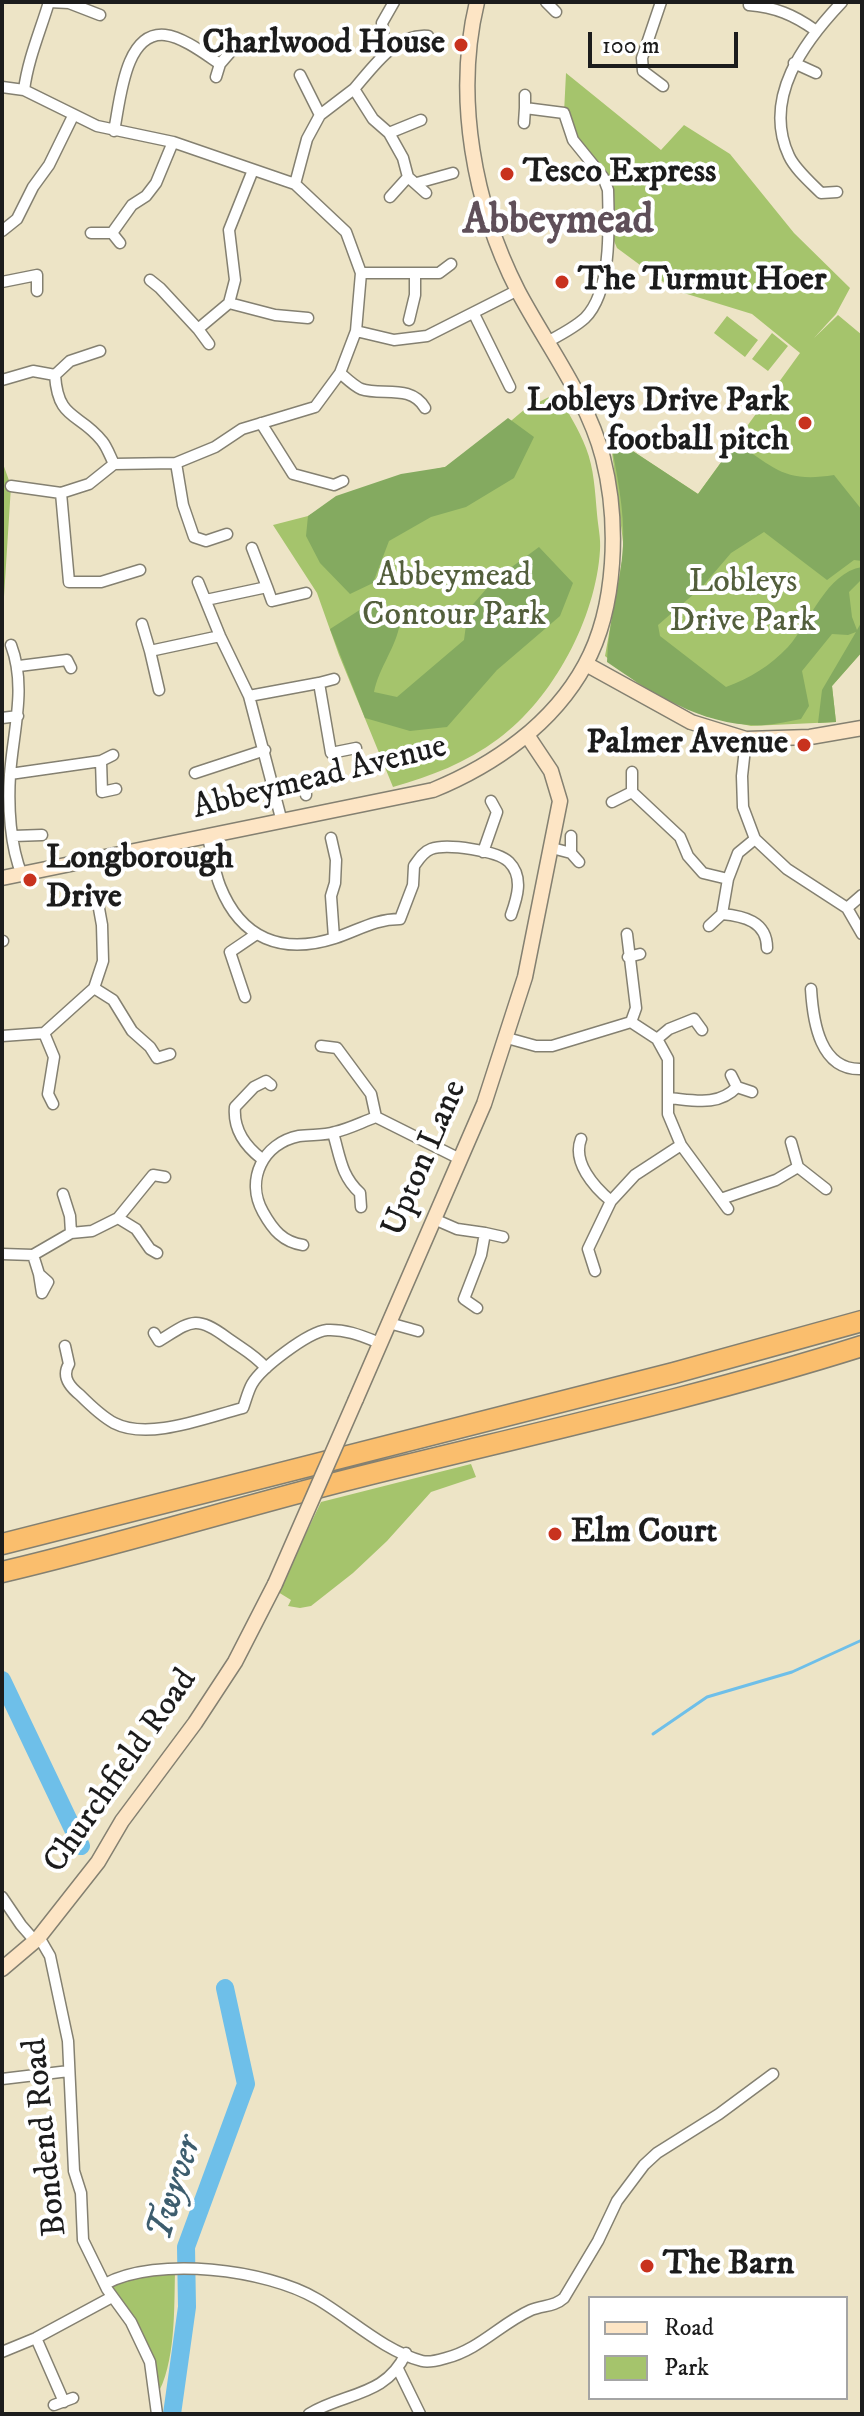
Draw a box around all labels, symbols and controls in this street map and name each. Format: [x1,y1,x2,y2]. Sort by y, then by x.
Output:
scale bar [592,16,742,66]
place label: Charlwood House [202,25,445,65]
text: 100 m [602,31,660,61]
marker: Charlwood House [452,36,470,54]
place label: Tesco Express [523,154,716,194]
marker: Tesco Express [498,165,516,183]
district label: Abbeymead [462,198,654,248]
place label: The Turmut Hoer [578,262,826,302]
marker: The Turmut Hoer [553,273,571,291]
place label: Lobleys Drive Park football pitch [527,383,789,462]
marker: Lobleys Drive Park football pitch [796,414,814,432]
park label: Abbeymead Contour Park [362,558,546,638]
park label: Lobleys Drive Park [670,564,816,644]
place label: Palmer Avenue [586,725,788,765]
street label: Abbeymead Avenue [189,728,451,830]
marker: Palmer Avenue [795,736,813,754]
place label: Longborough Drive [46,840,234,920]
marker: Longborough Drive [21,871,39,889]
street label: Upton Lane [375,1075,477,1243]
place label: Elm Court [571,1514,717,1554]
marker: Elm Court [546,1525,564,1543]
street label: Churchfield Road [37,1662,207,1882]
street label: Bondend Road [16,2036,78,2238]
water label: Twyver [141,2132,213,2246]
place label: The Barn [663,2246,794,2286]
marker: The Barn [638,2257,656,2275]
legend [588,2296,848,2400]
text: Road [664,2313,714,2343]
text: Park [664,2353,709,2383]

